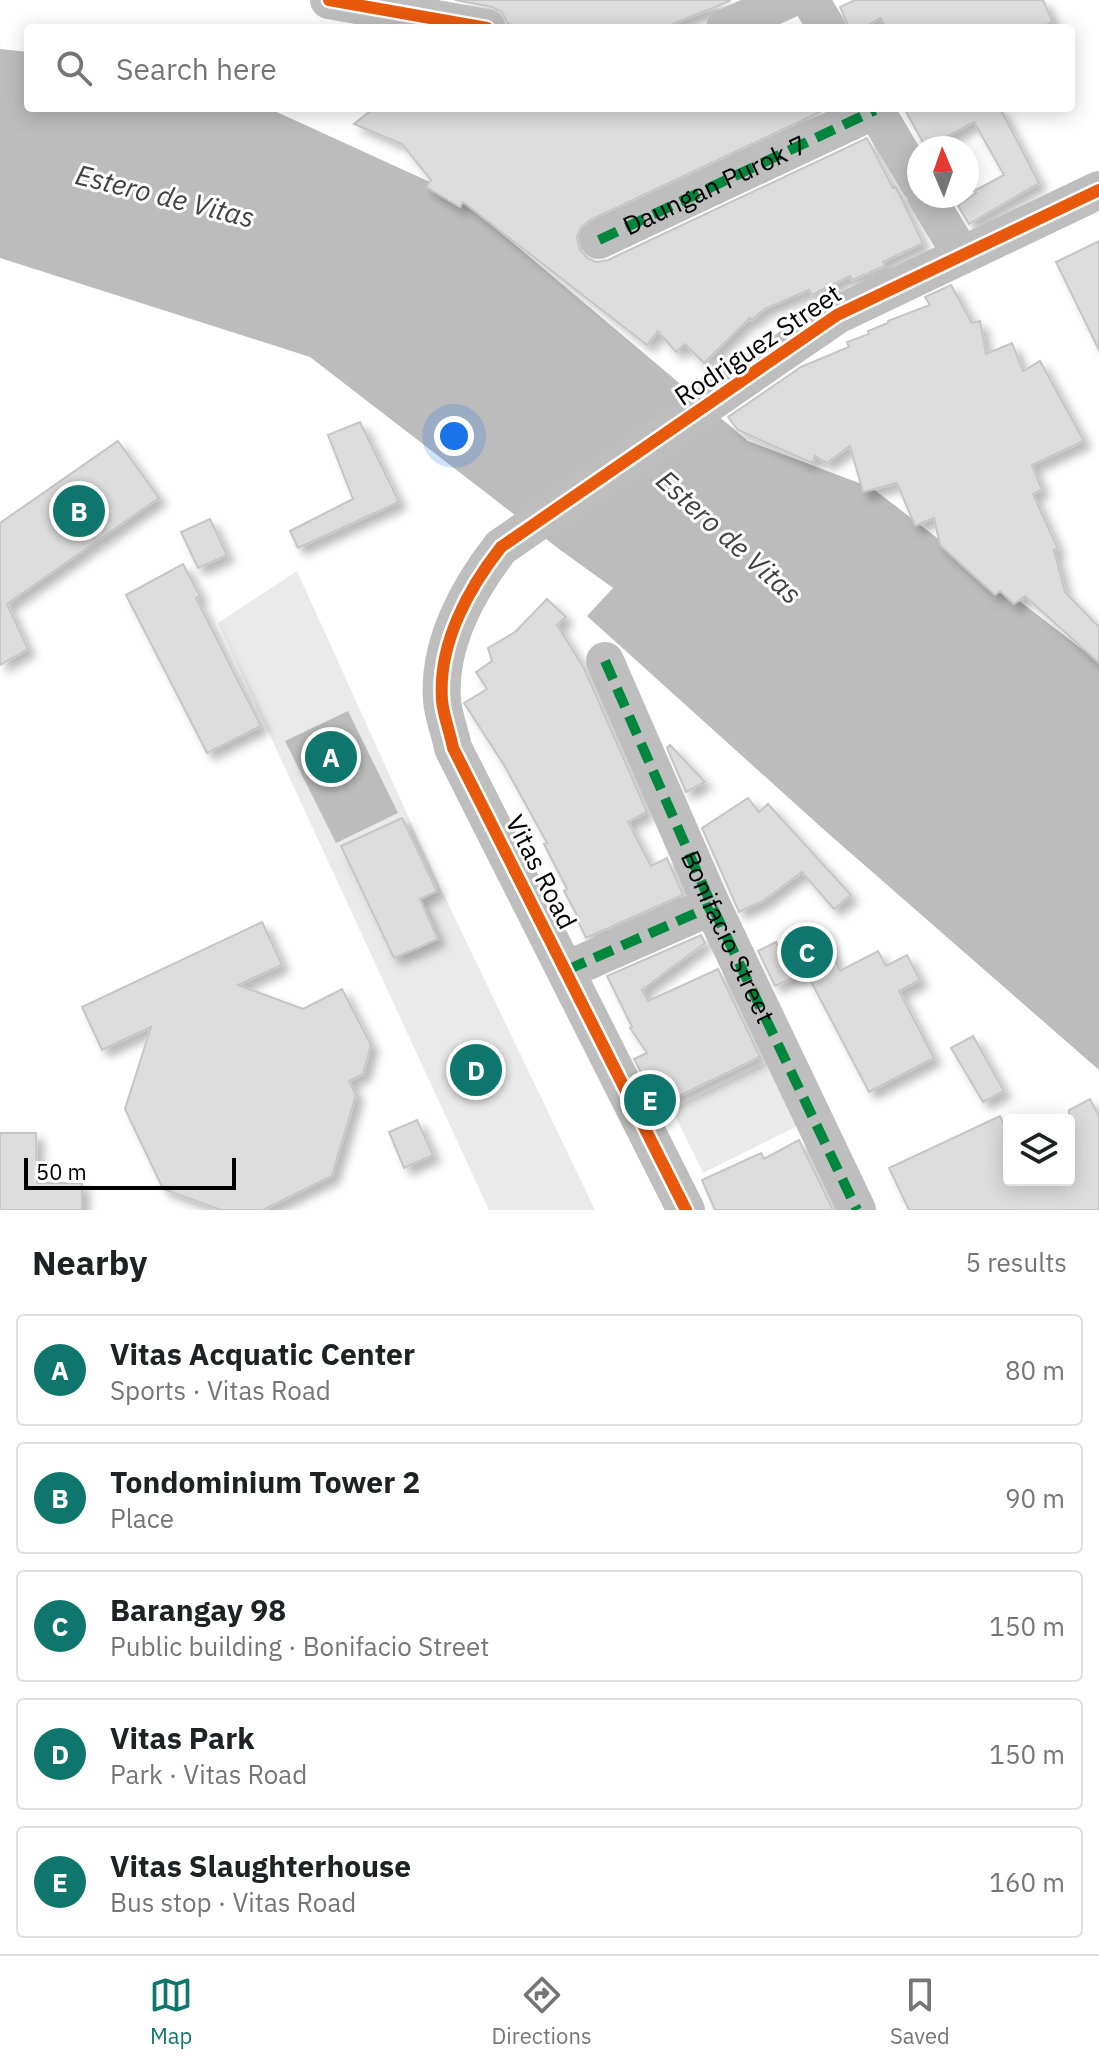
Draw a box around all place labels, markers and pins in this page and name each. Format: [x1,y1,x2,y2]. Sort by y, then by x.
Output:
pin: B [53,481,105,541]
pin: A [305,727,357,787]
pin: C [781,922,833,982]
pin: D [450,1040,502,1100]
pin: E [624,1070,676,1130]

